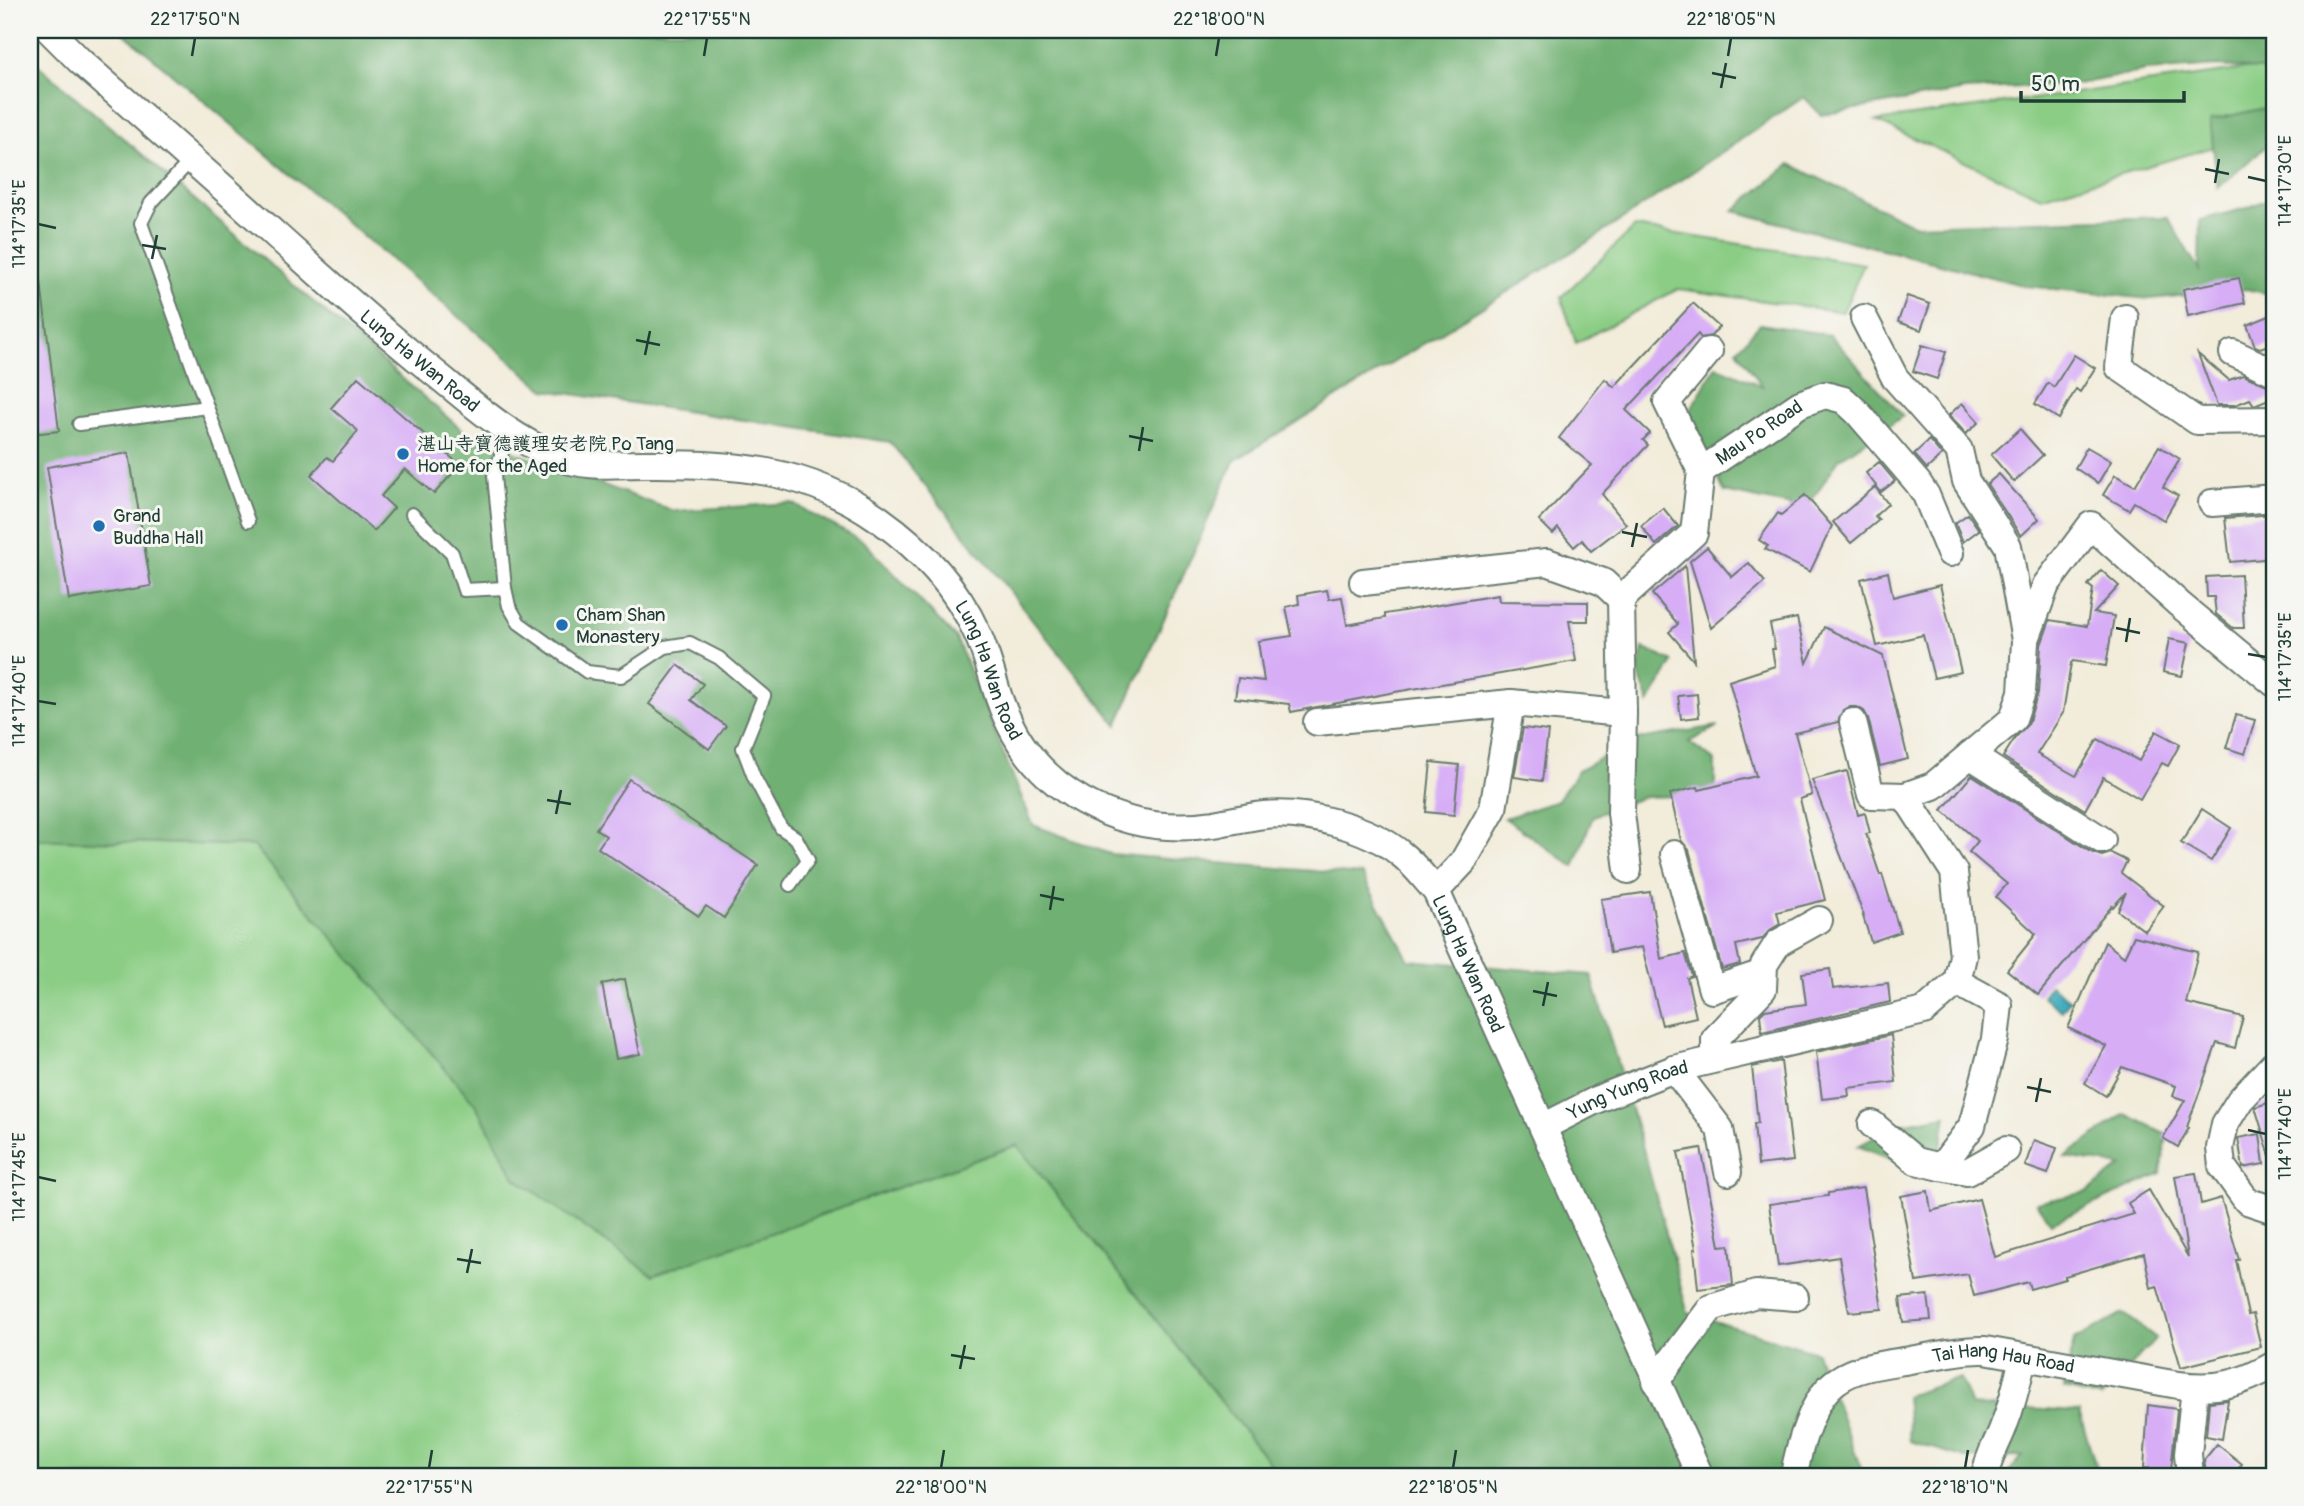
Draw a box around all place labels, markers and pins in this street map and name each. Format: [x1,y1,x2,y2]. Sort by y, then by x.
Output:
place label: 湛山寺寶德護理安老院 Po Tang Home for the Aged [417,432,674,478]
marker: 湛山寺寶德護理安老院 Po Tang Home for the Aged [395,446,411,462]
place label: Grand Buddha Hall [113,504,204,550]
marker: Grand Buddha Hall [91,518,107,534]
place label: Cham Shan Monastery [576,603,665,649]
marker: Cham Shan Monastery [554,617,570,633]

